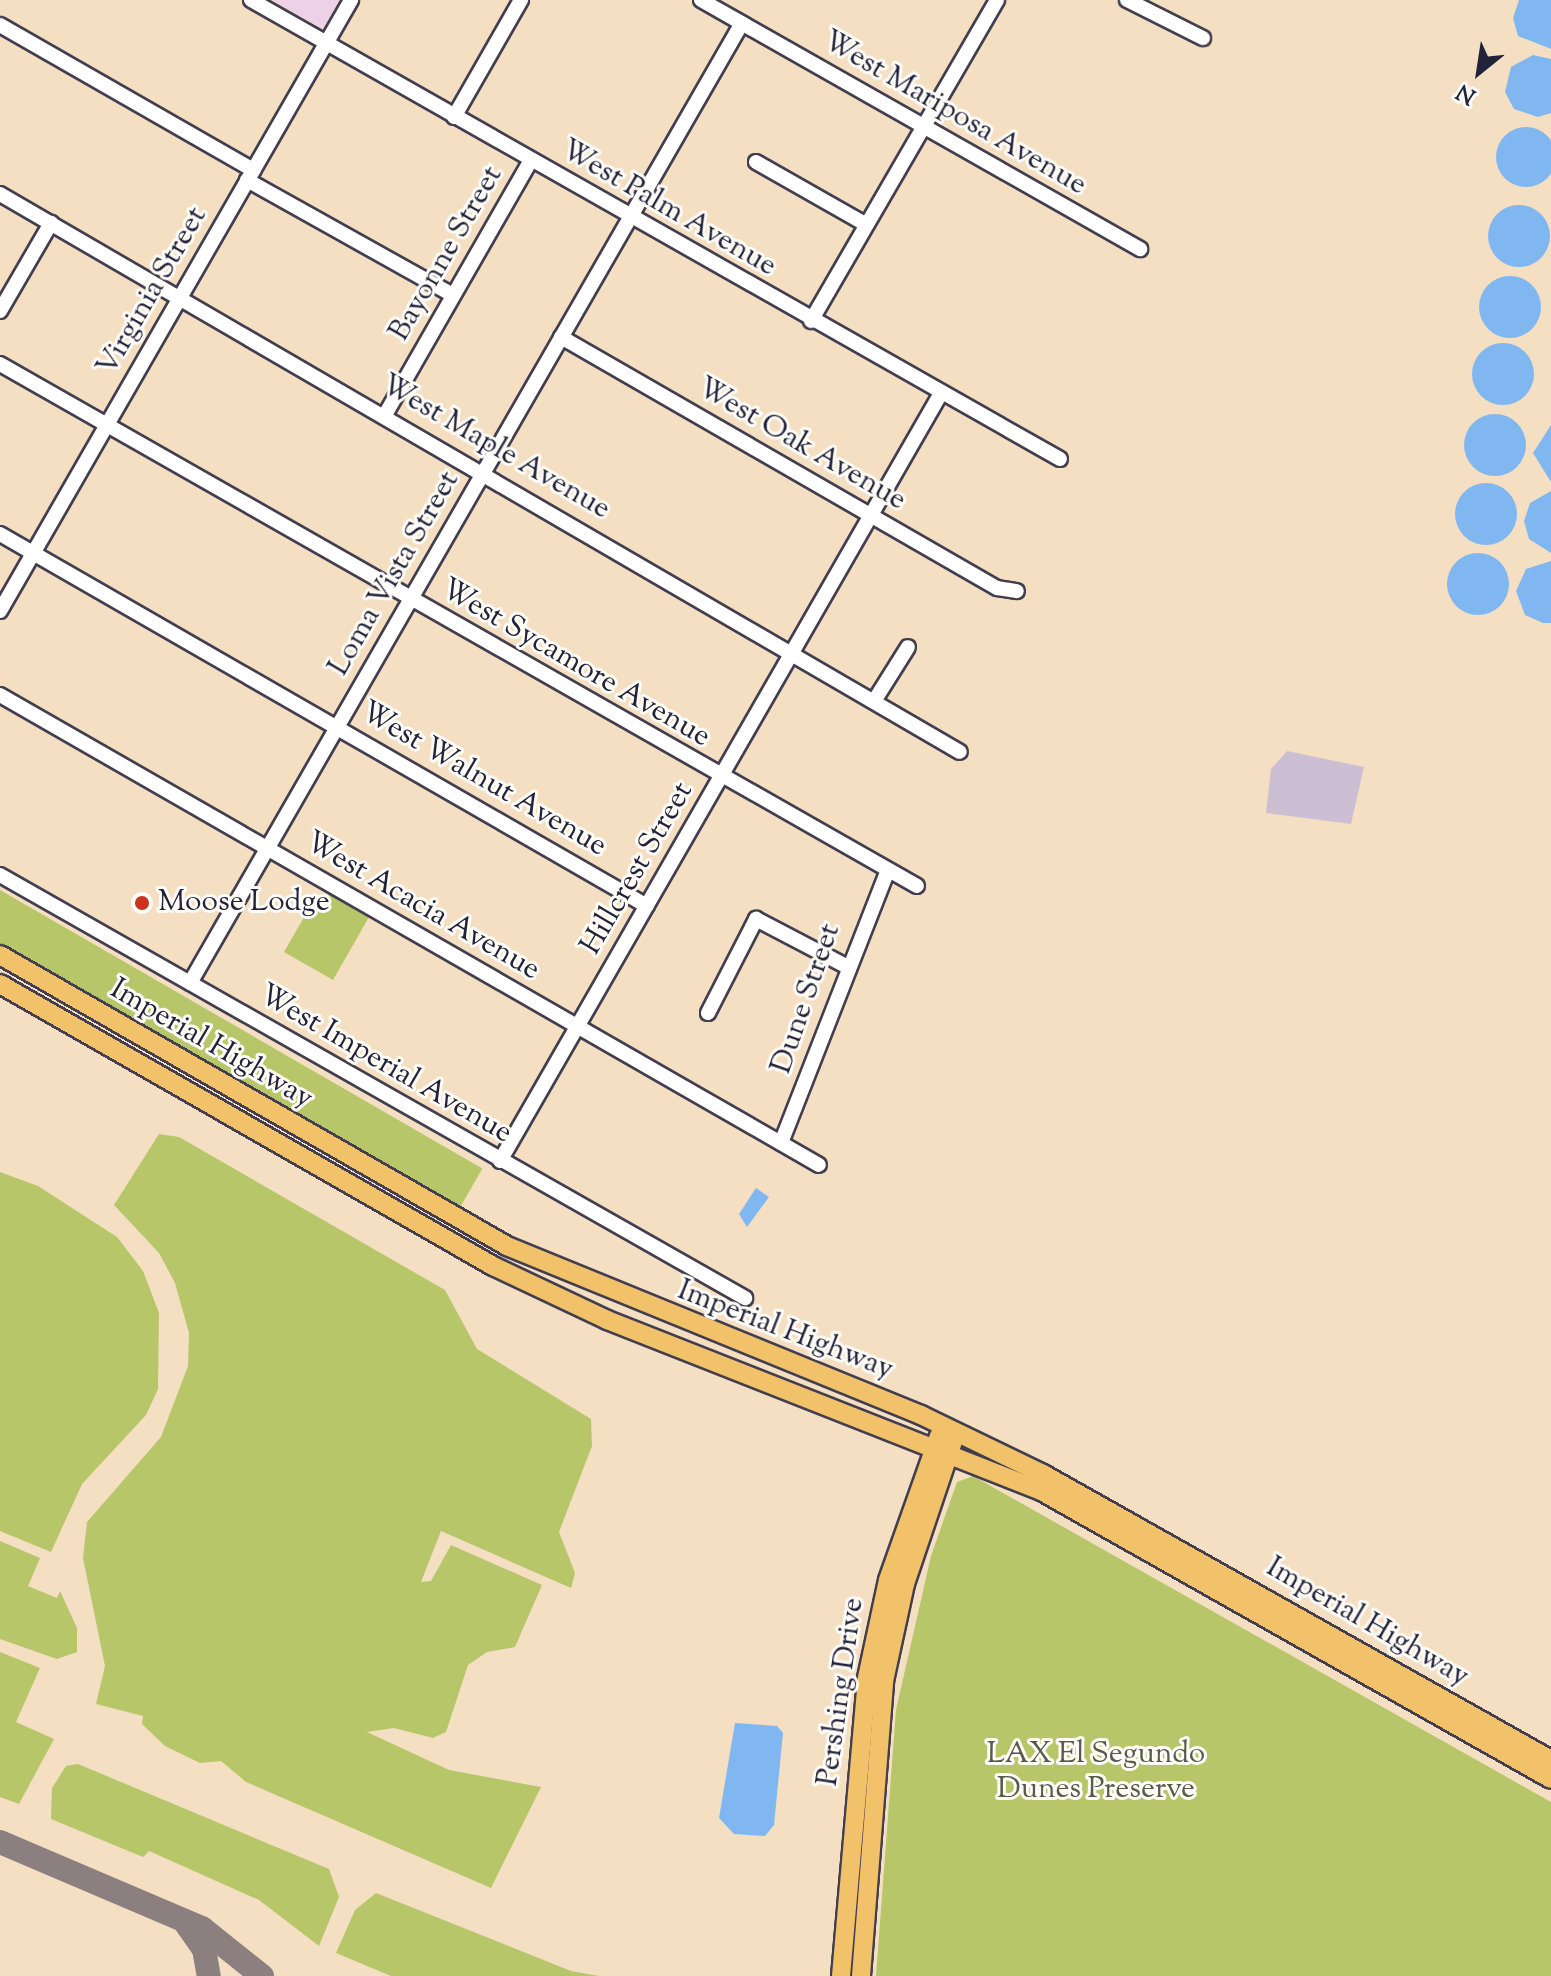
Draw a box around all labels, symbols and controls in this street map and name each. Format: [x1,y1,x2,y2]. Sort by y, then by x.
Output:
street label: West Mariposa Avenue [816,24,1092,204]
north arrow [1439,32,1519,112]
text: N [1451,75,1483,111]
street label: West Palm Avenue [554,133,782,285]
street label: Bayonne Street [382,160,512,348]
street label: Virginia Street [90,201,216,383]
street label: West Maple Avenue [374,368,616,528]
street label: West Oak Avenue [690,371,912,519]
street label: Loma Vista Street [322,465,468,683]
street label: West Sycamore Avenue [434,572,716,756]
street label: West Walnut Avenue [354,695,612,865]
street label: Hillcrest Street [574,776,702,962]
street label: West Acacia Avenue [298,825,546,989]
place label: Moose Lodge [158,885,330,921]
marker: Moose Lodge [133,894,151,912]
street label: Dune Street [765,919,849,1079]
street label: Imperial Highway [103,972,319,1118]
street label: West Imperial Avenue [252,978,518,1152]
street label: Imperial Highway [672,1273,898,1389]
street label: Imperial Highway [1259,1550,1475,1696]
street label: Pershing Drive [811,1596,873,1788]
park label: LAX El Segundo Dunes Preserve [987,1737,1205,1808]

